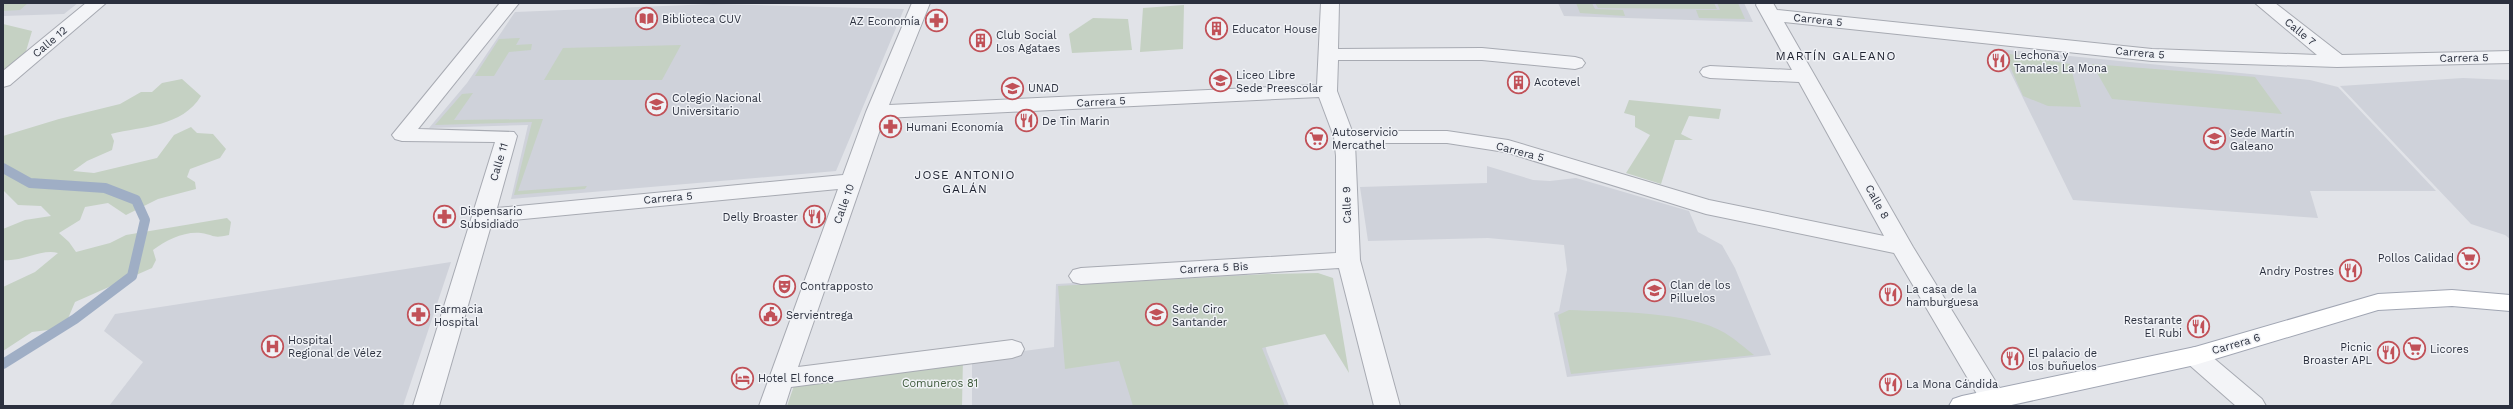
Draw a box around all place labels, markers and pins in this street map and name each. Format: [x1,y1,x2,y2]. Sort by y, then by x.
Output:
library icon: Biblioteca CUV [634,6,660,32]
pharmacy icon: AZ Economía [923,8,949,34]
place label: Biblioteca CUV [662,13,741,26]
place label: AZ Economía [849,15,920,28]
building icon: Educator House [1203,16,1229,42]
place label: Educator House [1232,23,1317,36]
building icon: Club Social Los Agataes [968,28,994,54]
place label: Club Social Los Agataes [996,29,1060,55]
restaurant icon: Lechona y Tamales La Mona [1985,48,2011,74]
place label: Lechona y Tamales La Mona [2014,49,2107,75]
school or university icon: Liceo Libre Sede Preescolar [1208,68,1234,94]
place label: Liceo Libre Sede Preescolar [1236,69,1323,95]
building icon: Acotevel [1505,69,1531,95]
school or university icon: UNAD [1000,75,1026,101]
place label: Acotevel [1534,76,1581,89]
place label: UNAD [1028,82,1059,95]
school or university icon: Colegio Nacional Universitario [644,91,670,117]
place label: Colegio Nacional Universitario [672,92,762,118]
restaurant icon: De Tin Marin [1014,108,1040,134]
pharmacy icon: Humani Economía [878,114,904,140]
place label: De Tin Marin [1042,115,1109,128]
place label: Humani Economía [906,121,1004,134]
supermarket icon: Autoservicio Mercathel [1303,125,1329,151]
place label: Autoservicio Mercathel [1332,126,1398,152]
school or university icon: Sede Martín Galeano [2202,126,2228,152]
place label: Sede Martín Galeano [2230,127,2294,153]
pharmacy icon: Dispensario Subsidiado [432,204,458,230]
restaurant icon: Delly Broaster [801,204,827,230]
place label: Dispensario Subsidiado [460,205,523,231]
place label: Delly Broaster [723,211,799,224]
supermarket icon: Pollos Calidad [2456,245,2482,271]
place label: Pollos Calidad [2378,252,2454,265]
restaurant icon: Andry Postres [2337,258,2363,284]
place label: Andry Postres [2259,265,2334,278]
theatre icon: Contrapposto [771,273,797,299]
school or university icon: Clan de los Pilluelos [1641,278,1667,304]
place label: Clan de los Pilluelos [1670,279,1731,305]
place label: Contrapposto [800,280,873,293]
restaurant icon: La casa de la hamburguesa [1877,282,1903,308]
place label: La casa de la hamburguesa [1906,283,1978,309]
pharmacy icon: Farmacia Hospital [406,302,432,328]
public building icon: Servientrega [757,302,783,328]
school or university icon: Sede Ciro Santander [1144,302,1170,328]
place label: Farmacia Hospital [434,303,483,329]
place label: Sede Ciro Santander [1172,303,1228,329]
place label: Servientrega [786,309,853,322]
restaurant icon: Restarante El Rubi [2185,313,2211,339]
place label: Restarante El Rubi [2124,314,2182,340]
hospital icon: Hospital Regional de Vélez [260,333,286,359]
place label: Hospital Regional de Vélez [288,334,382,360]
supermarket icon: Licores [2401,336,2427,362]
restaurant icon: Picnic Broaster APL [2375,340,2401,366]
place label: Picnic Broaster APL [2303,341,2372,367]
place label: Licores [2430,343,2469,356]
restaurant icon: El palacio de los buñuelos [1999,346,2025,372]
place label: El palacio de los buñuelos [2028,347,2097,373]
hotel icon: Hotel El fonce [729,365,755,391]
restaurant icon: La Mona Cándida [1878,371,1904,397]
place label: Hotel El fonce [758,372,834,385]
place label: La Mona Cándida [1906,378,1998,391]

